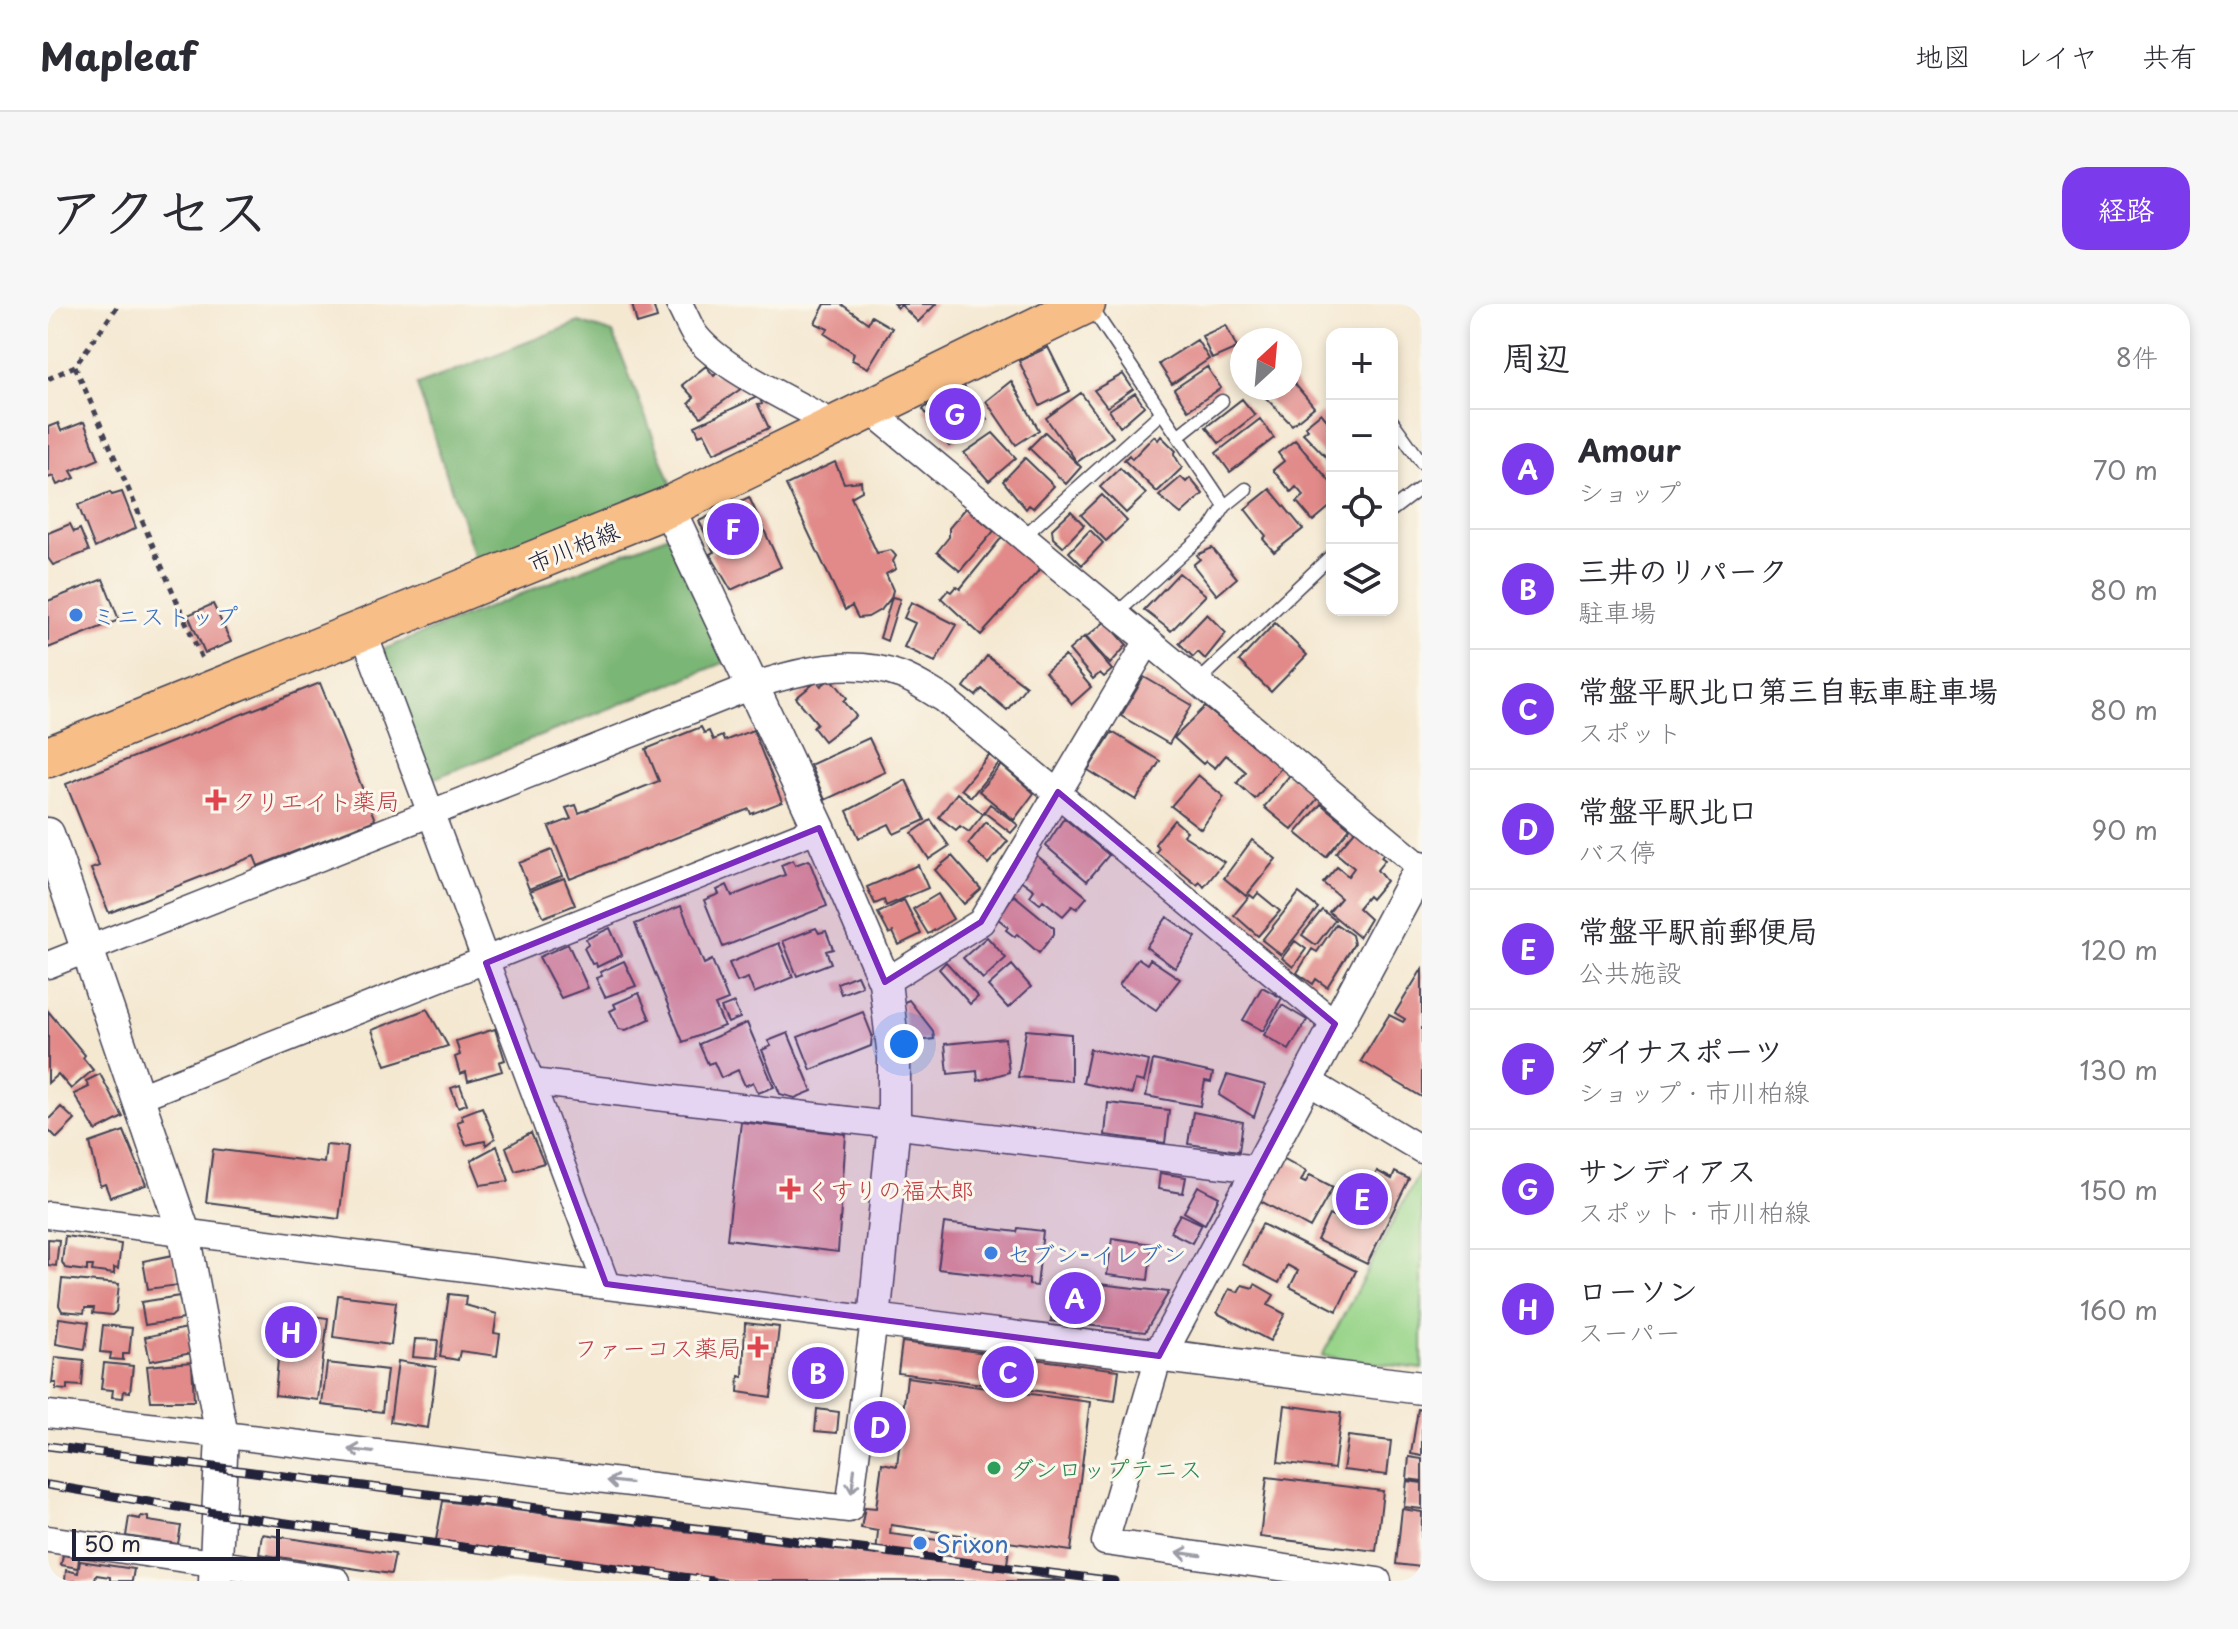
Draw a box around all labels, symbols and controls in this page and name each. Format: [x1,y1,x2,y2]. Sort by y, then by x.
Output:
text: Mapleaf [40,27,197,84]
text: 地図 [1915,34,1971,77]
text: レイヤ [2015,34,2098,77]
text: 共有 [2142,34,2198,77]
text: アクセス [48,166,269,251]
button: 経路 [2062,167,2190,250]
north arrow [1230,328,1302,400]
map controls [1326,328,1398,616]
button: + [1326,328,1398,400]
text: 周辺 [1502,330,1570,382]
text: 8件 [2116,337,2158,376]
pin: G [929,384,981,444]
button: − [1326,400,1398,472]
text: Amour [1578,427,1681,472]
text: A [1518,450,1538,489]
text: 70 m [2093,450,2158,489]
button: locate [1326,472,1398,544]
text: ショップ [1578,472,1681,511]
pin: F [707,499,759,559]
street label: 市川柏線 [522,511,624,581]
button: layers [1326,544,1398,616]
text: 三井のリパーク [1578,547,1788,592]
text: B [1519,570,1537,609]
text: 80 m [2090,570,2158,609]
text: 駐車場 [1578,592,1656,631]
place label: ミニストップ [92,597,238,633]
marker: ミニストップ [67,606,85,624]
text: 常盤平駅北口第三自転車駐車場 [1578,667,1998,712]
text: C [1518,690,1538,729]
text: 80 m [2090,690,2158,729]
text: スポット [1578,712,1682,751]
place label: クリエイト薬局 [232,782,400,818]
text: 常盤平駅北口 [1578,787,1758,832]
marker: クリエイト薬局 [207,791,225,809]
text: D [1518,810,1538,849]
text: 90 m [2091,810,2158,849]
text: バス停 [1578,832,1656,871]
text: 常盤平駅前郵便局 [1578,907,1818,952]
text: E [1520,930,1536,969]
text: 120 m [2081,930,2158,969]
text: 公共施設 [1578,952,1682,991]
your location [884,1024,924,1064]
text: ダイナスポーツ [1578,1027,1783,1072]
text: F [1520,1050,1536,1089]
text: 130 m [2079,1050,2158,1089]
text: ショップ · 市川柏線 [1578,1072,1809,1111]
text: サンディアス [1578,1147,1757,1192]
pin: E [1336,1169,1388,1229]
text: G [1517,1170,1539,1209]
text: 150 m [2080,1170,2158,1209]
place label: くすりの福太郎 [806,1171,974,1207]
marker: くすりの福太郎 [781,1180,799,1198]
text: スポット · 市川柏線 [1578,1192,1810,1231]
place label: セブン-イレブン [1007,1235,1187,1271]
marker: セブン-イレブン [982,1244,1000,1262]
text: ローソン [1578,1267,1698,1312]
pin: A [1049,1268,1101,1328]
text: H [1518,1290,1538,1329]
text: 160 m [2080,1290,2158,1329]
pin: H [265,1302,317,1362]
text: スーパー [1578,1312,1681,1351]
place label: ファーコス薬局 [574,1329,742,1365]
marker: ファーコス薬局 [749,1338,767,1356]
pin: C [982,1342,1034,1402]
pin: B [792,1343,844,1403]
pin: D [854,1397,906,1457]
one-way arrow [348,1443,375,1458]
place label: ダンロップテニス [1010,1450,1202,1486]
marker: ダンロップテニス [985,1459,1003,1477]
one-way arrow [845,1468,860,1493]
one-way arrow [606,1474,633,1489]
scale bar [72,1525,280,1561]
place label: Srixon [936,1525,1009,1561]
text: 50 m [84,1526,141,1559]
marker: Srixon [911,1534,929,1552]
one-way arrow [1177,1546,1203,1561]

